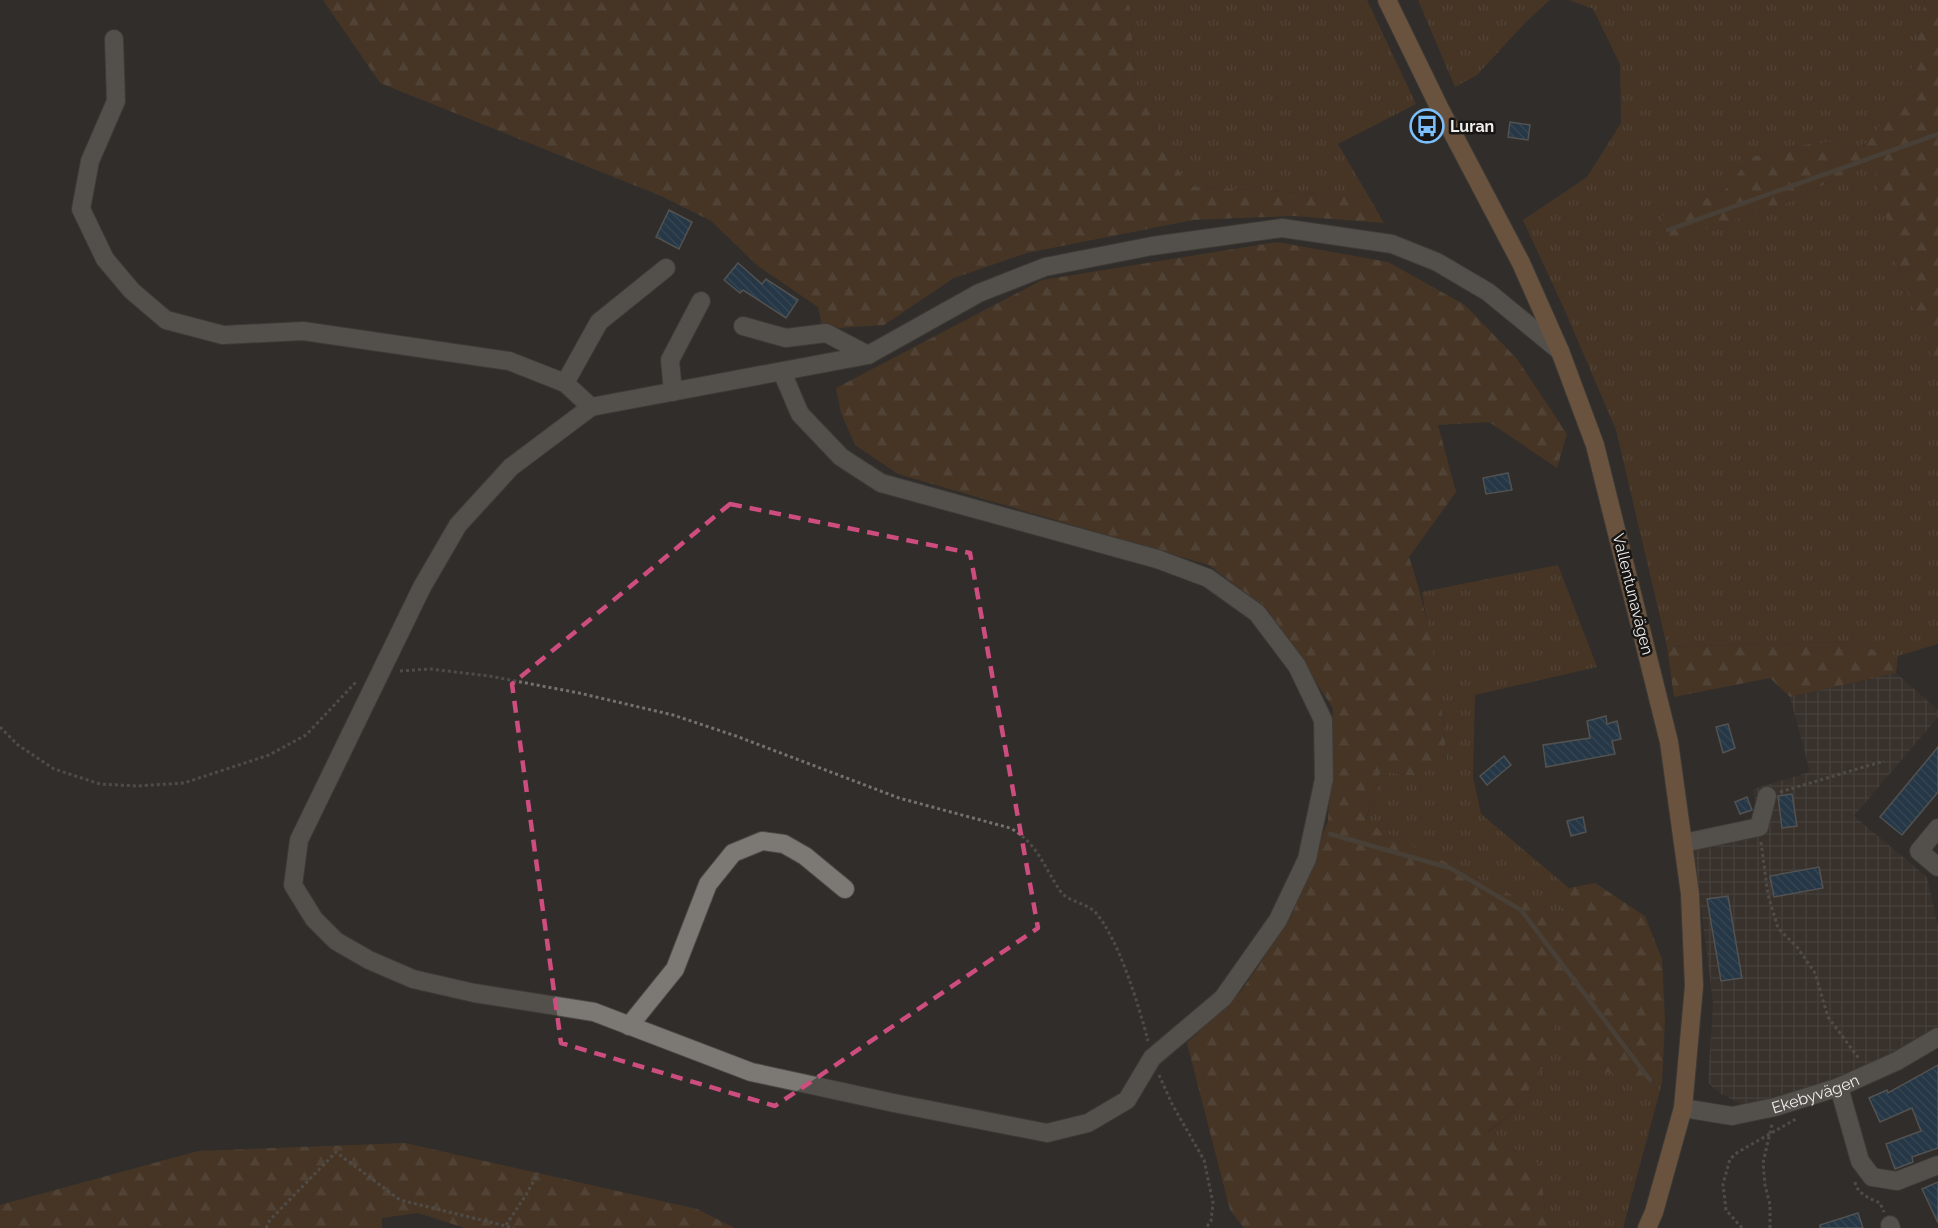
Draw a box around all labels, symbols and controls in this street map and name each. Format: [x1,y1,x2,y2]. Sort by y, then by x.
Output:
bus stop icon: Luran [1409,108,1445,144]
place label: Luran [1450,117,1494,136]
street label: Vallentunavägen [1609,531,1657,657]
street label: Ekebyvägen [1769,1070,1862,1117]

